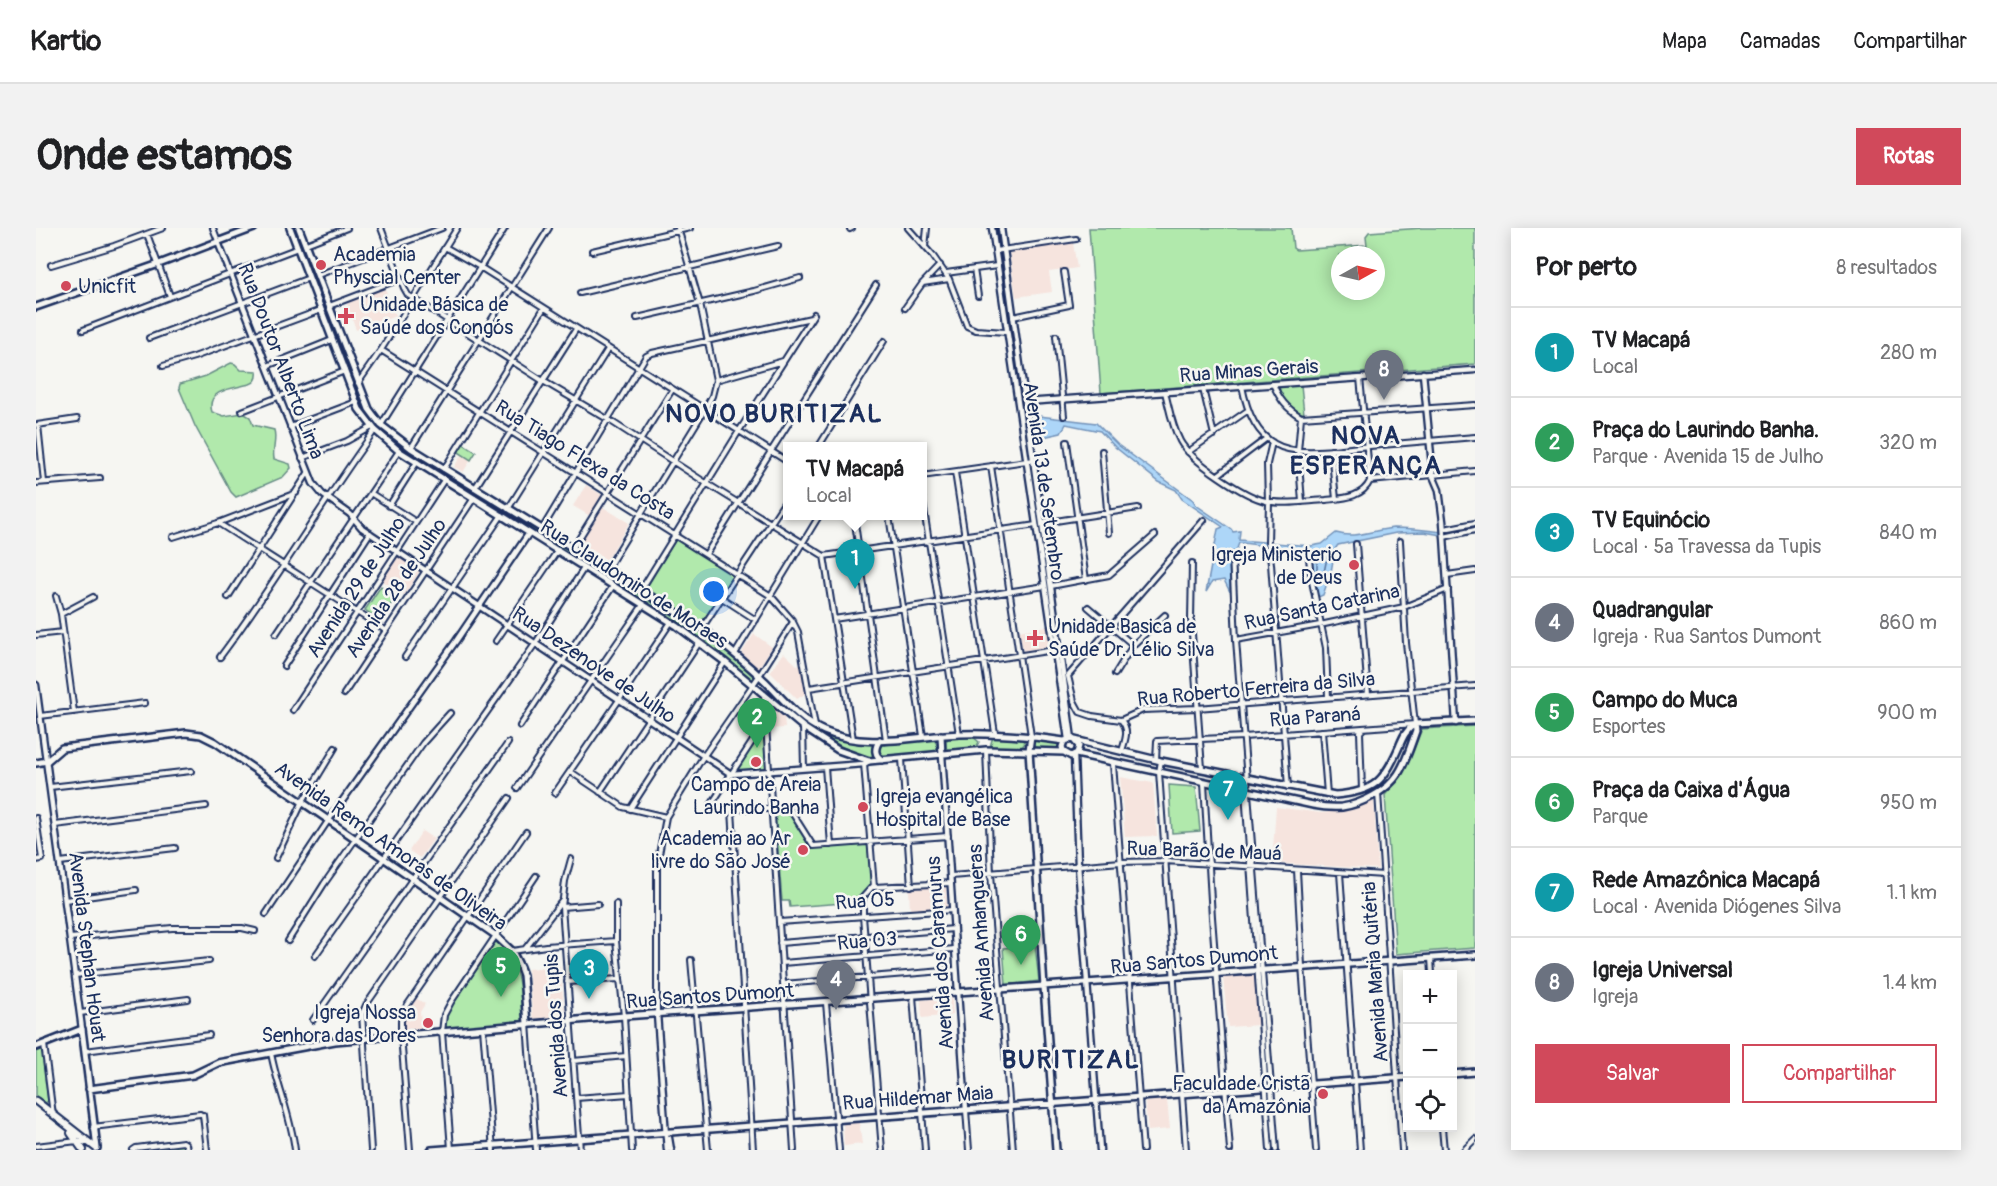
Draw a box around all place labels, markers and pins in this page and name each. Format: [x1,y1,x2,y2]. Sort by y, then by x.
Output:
place label: Academia Physcial Center [333,242,461,290]
marker: Academia Physcial Center [314,258,328,272]
place label: Unicfit [78,274,137,299]
marker: Unicfit [59,279,73,293]
place label: Unidade Básica de Saúde dos Congós [360,292,513,340]
marker: Unidade Básica de Saúde dos Congós [337,307,355,325]
pin: 8 [1364,350,1404,400]
pin: 1 [836,540,874,589]
place label: Igreja Ministerio de Deus [1211,542,1342,590]
marker: Igreja Ministerio de Deus [1347,558,1361,572]
place label: Unidade Basica de Saúde Dr. Lélio Silva [1048,614,1214,662]
marker: Unidade Basica de Saúde Dr. Lélio Silva [1026,629,1044,647]
pin: 2 [738,698,776,748]
marker: Campo de Areia Laurindo Banha [749,755,763,769]
pin: 7 [1208,770,1248,820]
place label: Campo de Areia Laurindo Banha [691,772,821,820]
place label: Igreja evangélica Hospital de Base [875,784,1013,832]
marker: Igreja evangélica Hospital de Base [856,800,870,814]
place label: Academia ao Ar livre do São José [651,826,791,874]
marker: Academia ao Ar livre do São José [796,843,810,857]
pin: 6 [1002,916,1040,965]
pin: 5 [482,948,520,997]
pin: 3 [570,950,608,999]
pin: 4 [816,960,856,1010]
place label: Igreja Nossa Senhora das Dores [261,1000,416,1048]
marker: Igreja Nossa Senhora das Dores [421,1016,435,1030]
place label: Faculdade Cristã da Amazônia [1172,1071,1311,1119]
marker: Faculdade Cristã da Amazônia [1316,1087,1330,1101]

